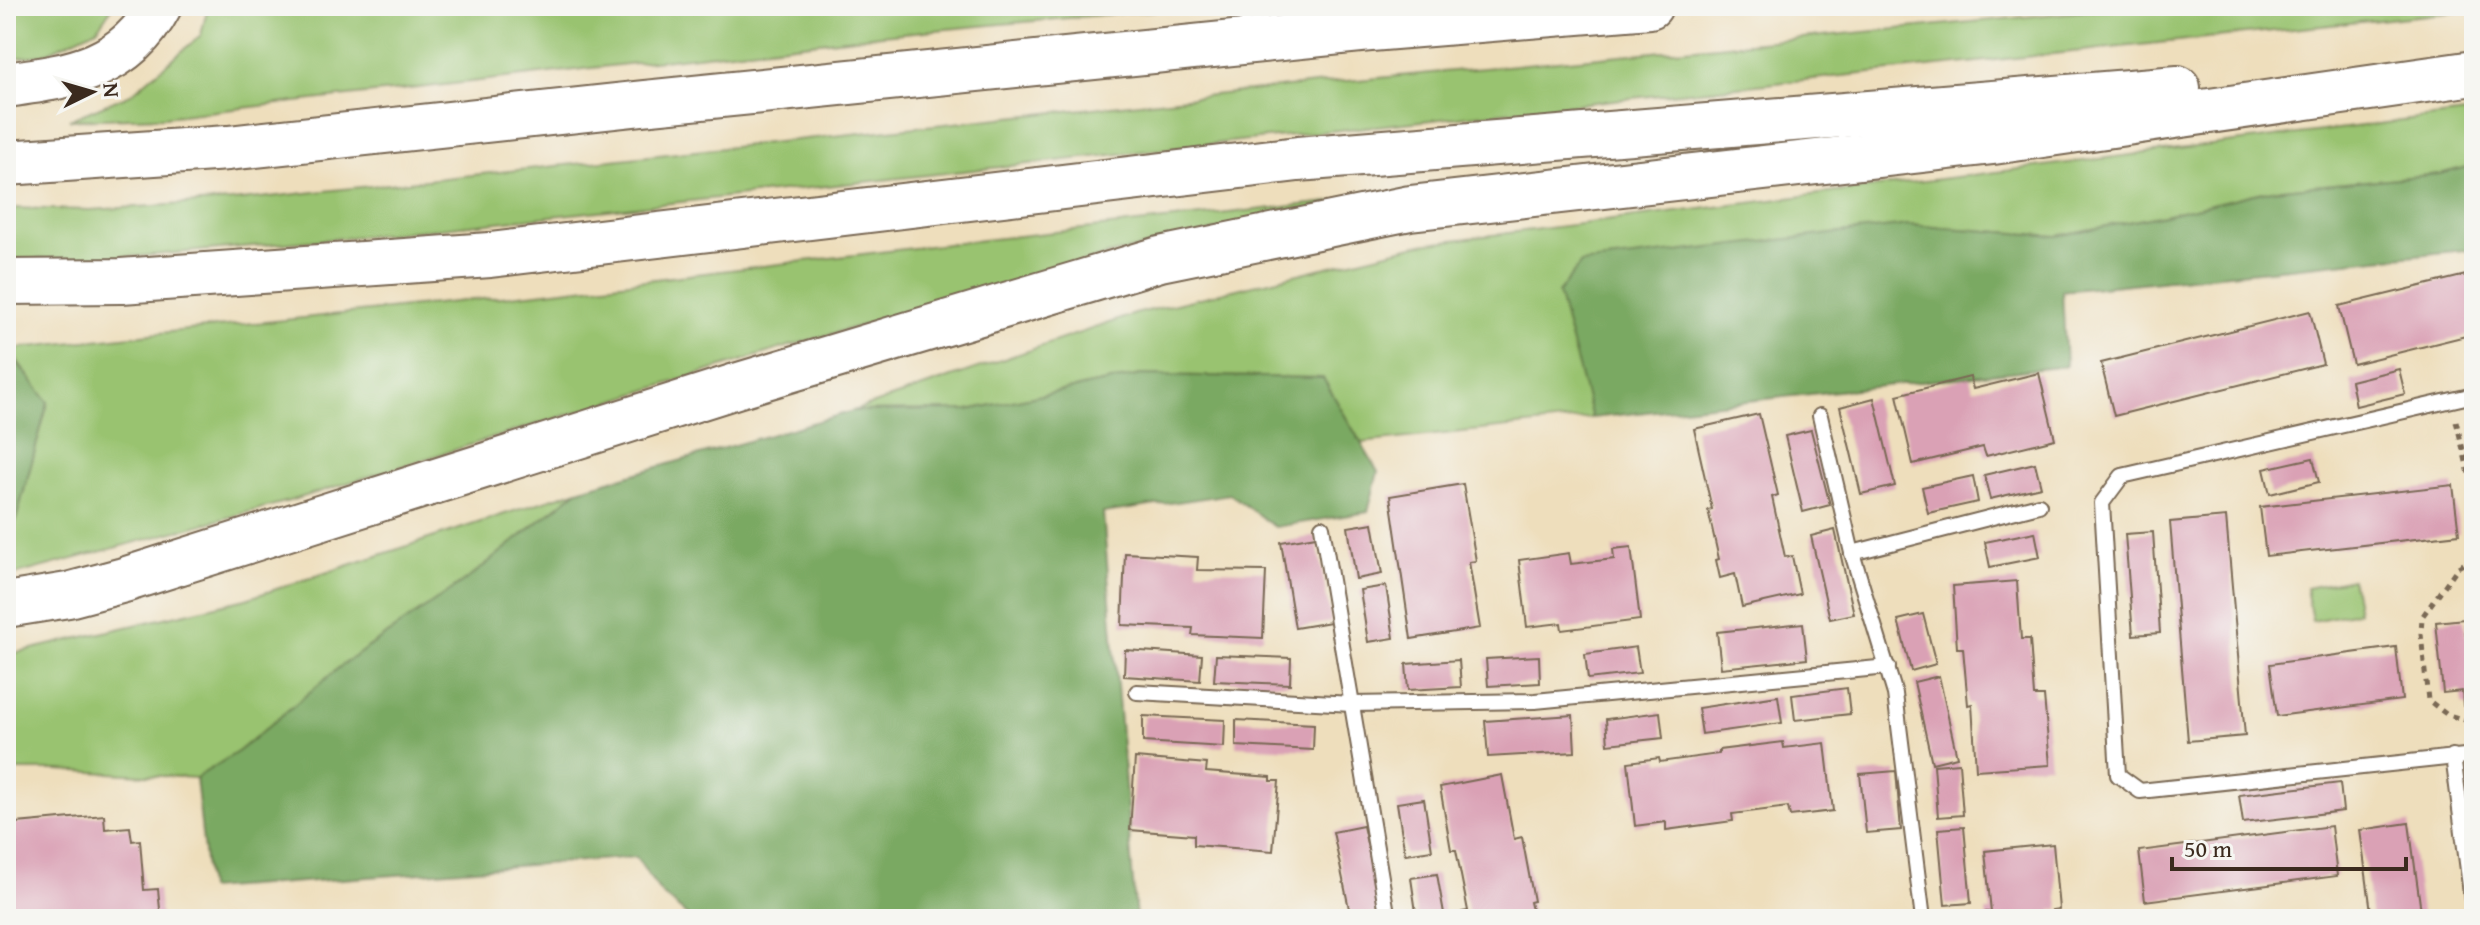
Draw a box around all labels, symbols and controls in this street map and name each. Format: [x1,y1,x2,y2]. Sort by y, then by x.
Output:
north arrow [52,52,132,132]
text: N [95,82,129,99]
scale bar [2172,821,2406,871]
text: 50 m [2184,831,2232,866]

